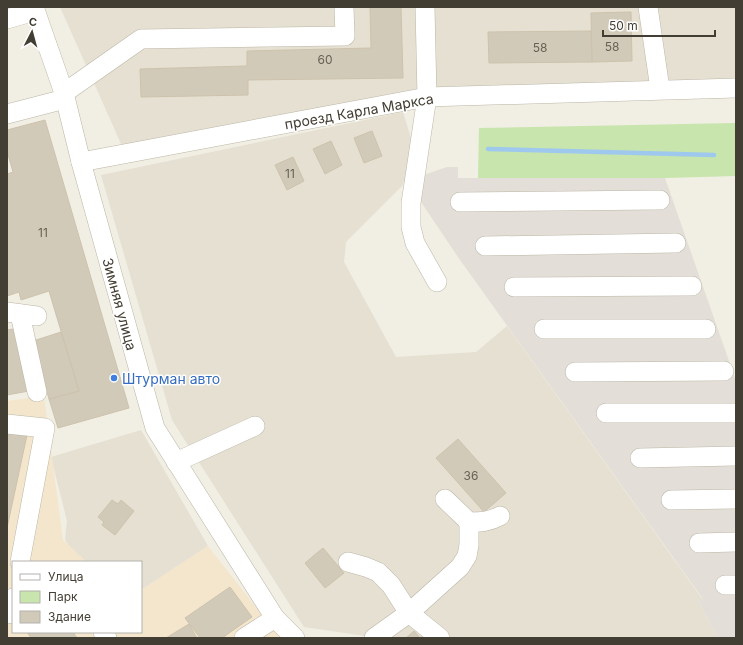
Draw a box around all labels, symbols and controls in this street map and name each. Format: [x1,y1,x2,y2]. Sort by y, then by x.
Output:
north arrow [12,12,52,52]
scale bar [603,12,715,38]
text: С [28,15,38,29]
text: 50 m [609,18,638,33]
house number: 58 [605,39,619,54]
house number: 58 [533,40,547,55]
house number: 60 [317,52,333,67]
street label: проезд Карла Маркса [283,90,435,132]
house number: 11 [285,166,295,181]
house number: 11 [38,225,48,240]
street label: Зимняя улица [99,256,141,352]
place label: Штурман авто [122,370,220,387]
marker: Штурман авто [109,373,119,383]
house number: 36 [464,468,478,483]
legend [12,561,142,633]
text: Улица [48,569,83,584]
text: Парк [48,589,78,604]
text: Здание [48,609,91,624]

